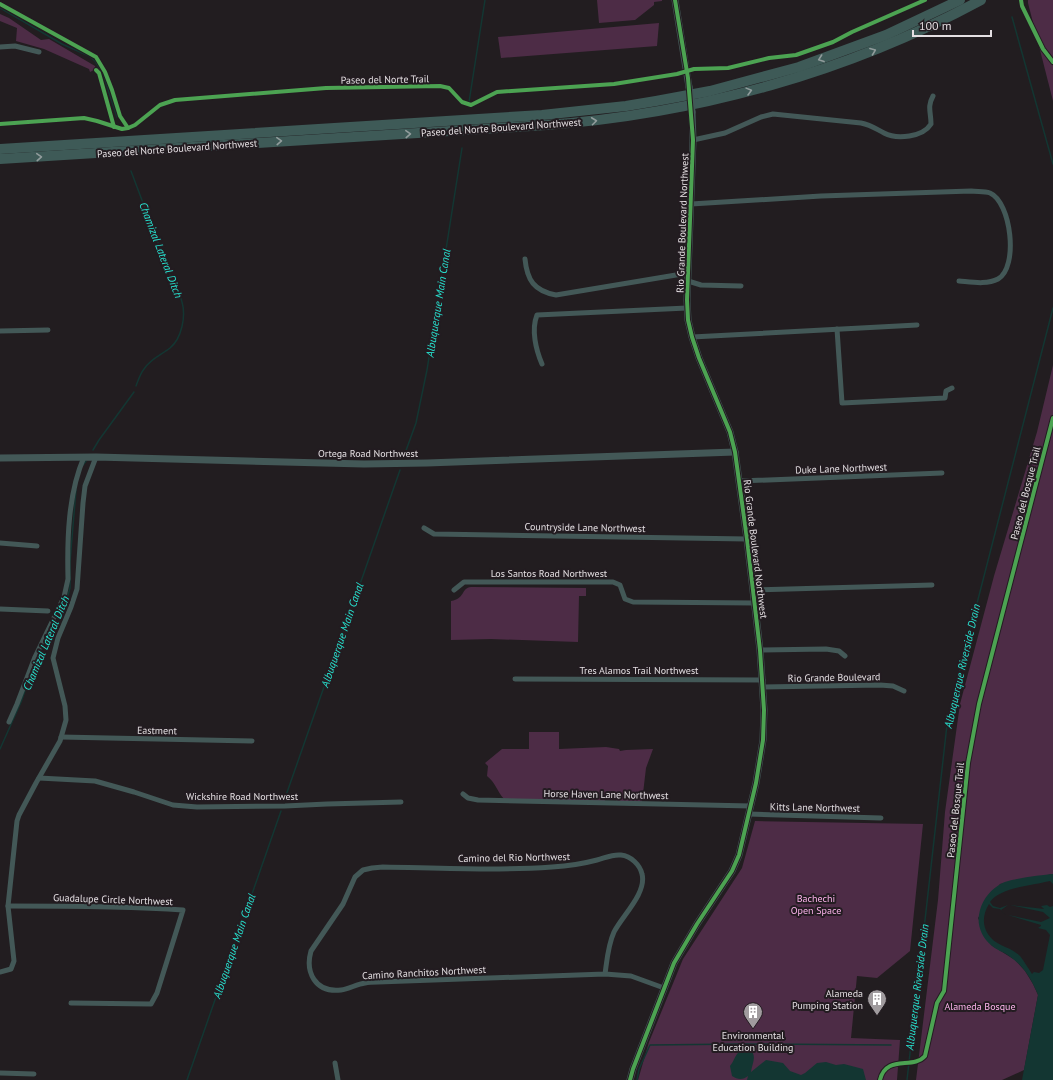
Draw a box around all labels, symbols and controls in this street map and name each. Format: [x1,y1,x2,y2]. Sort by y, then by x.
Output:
scale bar [913,12,991,38]
text: 100 m [919,18,952,33]
one-way arrow [869,47,876,55]
one-way arrow [818,54,825,62]
street label: Paseo del Norte Trail [341,72,429,87]
one-way arrow [745,87,752,96]
street label: Paseo del Norte Boulevard Northwest [421,115,582,140]
one-way arrow [591,117,597,126]
one-way arrow [405,129,411,138]
street label: Paseo del Norte Boulevard Northwest [97,136,258,161]
one-way arrow [276,137,282,146]
one-way arrow [36,152,42,161]
street label: Rio Grande Boulevard Northwest [674,152,691,293]
water label: Chamizal Lateral Ditch [136,200,186,300]
water label: Albuquerque Main Canal [422,248,453,359]
street label: Paseo del Bosque Trail [1008,445,1043,541]
street label: Ortega Road Northwest [318,447,419,460]
street label: Duke Lane Northwest [795,460,888,477]
street label: Rio Grande Boulevard Northwest [741,479,771,620]
street label: Countryside Lane Northwest [524,520,646,535]
street label: Los Santos Road Northwest [491,567,608,580]
water label: Albuquerque Main Canal [317,581,366,690]
water label: Chamizal Lateral Ditch [20,593,72,692]
water label: Albuquerque Riverside Drain [941,602,983,730]
street label: Tres Alamos Trail Northwest [579,664,699,677]
street label: Rio Grande Boulevard [788,670,880,685]
street label: Eastment [137,724,178,737]
street label: Paseo del Bosque Trail [944,762,967,858]
street label: Horse Haven Lane Northwest [543,787,669,802]
street label: Wickshire Road Northwest [186,790,299,803]
street label: Kitts Lane Northwest [770,800,861,815]
street label: Camino del Rio Northwest [458,850,571,865]
street label: Guadalupe Circle Northwest [53,891,174,908]
water label: Albuquerque Main Canal [209,892,258,1001]
park label: Bachechi Open Space [791,892,841,917]
water label: Albuquerque Riverside Drain [902,923,932,1052]
street label: Camino Ranchitos Northwest [362,963,487,982]
place label: Alameda Pumping Station [792,987,863,1012]
building icon: Alameda Pumping Station [866,988,888,1016]
park label: Alameda Bosque [944,1000,1016,1013]
building icon: Environmental Education Building [742,1001,764,1029]
place label: Environmental Education Building [713,1029,793,1054]

